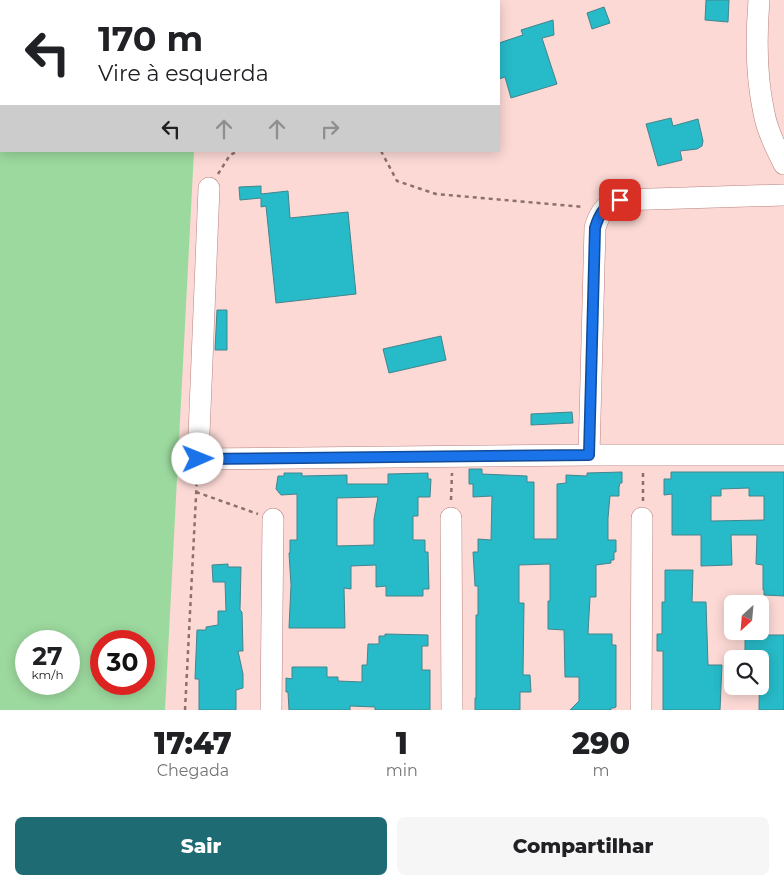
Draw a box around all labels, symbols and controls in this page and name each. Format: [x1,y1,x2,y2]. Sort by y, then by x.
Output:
text: 170 m [98,17,203,60]
icon: left [15,20,80,85]
text: Vire à esquerda [98,60,269,87]
icon: left [157,115,185,143]
icon: ahead [210,115,238,143]
icon: ahead [263,115,291,143]
icon: right [316,115,344,143]
pin [599,179,641,221]
icon: arrive [606,186,634,214]
position arrow [171,432,223,484]
north arrow [724,595,769,640]
map controls [724,595,769,695]
speed limit sign: 30 [90,630,155,695]
text: 27 [32,641,63,671]
button: search [724,650,769,695]
text: km/h [31,667,64,682]
text: 17:47 [154,725,232,762]
text: 1 [396,725,408,762]
text: 290 [572,725,630,762]
text: Chegada [157,761,229,780]
text: min [386,761,418,780]
text: m [592,761,609,780]
button: Sair [15,817,387,875]
button: Compartilhar [397,817,769,875]

